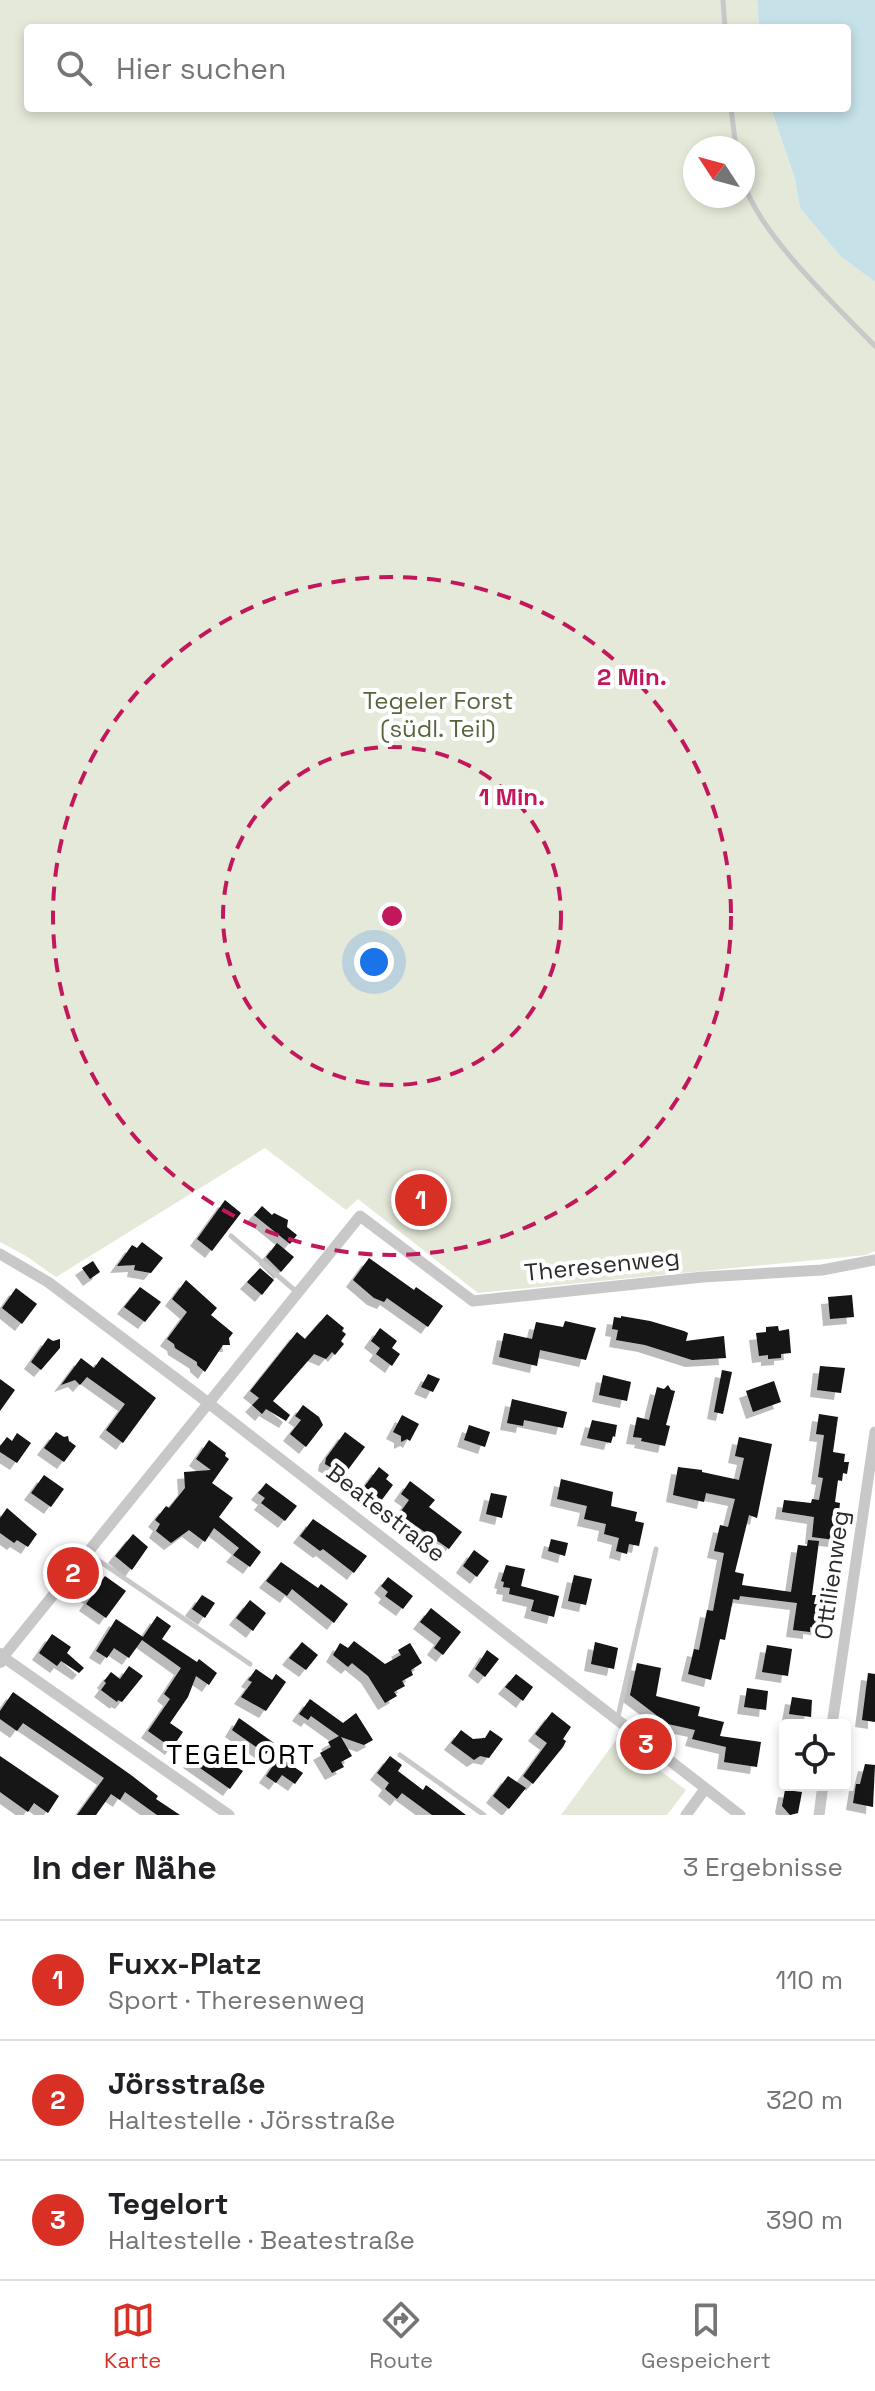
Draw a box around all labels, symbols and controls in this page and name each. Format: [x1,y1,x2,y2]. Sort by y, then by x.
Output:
search box [24,24,851,112]
icon: search [52,46,96,90]
text: Hier suchen [116,49,286,88]
north arrow [683,136,755,208]
text: 2 Min. [597,661,667,692]
park label: Tegeler Forst (südl. Teil) [363,685,513,744]
text: 1 Min. [479,781,545,812]
centre of rings [378,902,406,930]
your location [354,942,394,982]
pin: 1 [395,1170,447,1230]
street label: Theresenweg [523,1241,681,1288]
street label: Beatestraße [320,1456,452,1569]
street label: Ottilienweg [807,1508,856,1641]
pin: 2 [47,1543,99,1603]
pin: 3 [620,1714,672,1774]
map controls [779,1719,851,1791]
button: locate [779,1719,851,1791]
district label: TEGELORT [166,1736,316,1772]
text: In der Nähe [32,1846,217,1889]
text: 3 Ergebnisse [683,1850,843,1884]
text: Fuxx-Platz [108,1944,261,1983]
text: 1 [52,1963,64,1997]
text: 110 m [776,1963,843,1997]
text: Sport · Theresenweg [108,1983,365,2017]
text: Jörsstraße [108,2064,266,2103]
text: 2 [50,2083,66,2117]
text: 320 m [766,2083,843,2117]
text: Haltestelle · Jörsstraße [108,2103,395,2137]
text: Tegelort [108,2184,228,2223]
text: 3 [50,2203,66,2237]
text: 390 m [766,2203,843,2237]
text: Haltestelle · Beatestraße [108,2223,415,2257]
tab: Karte [104,2298,161,2374]
tab: Route [369,2298,433,2374]
tab: Gespeichert [641,2298,771,2374]

